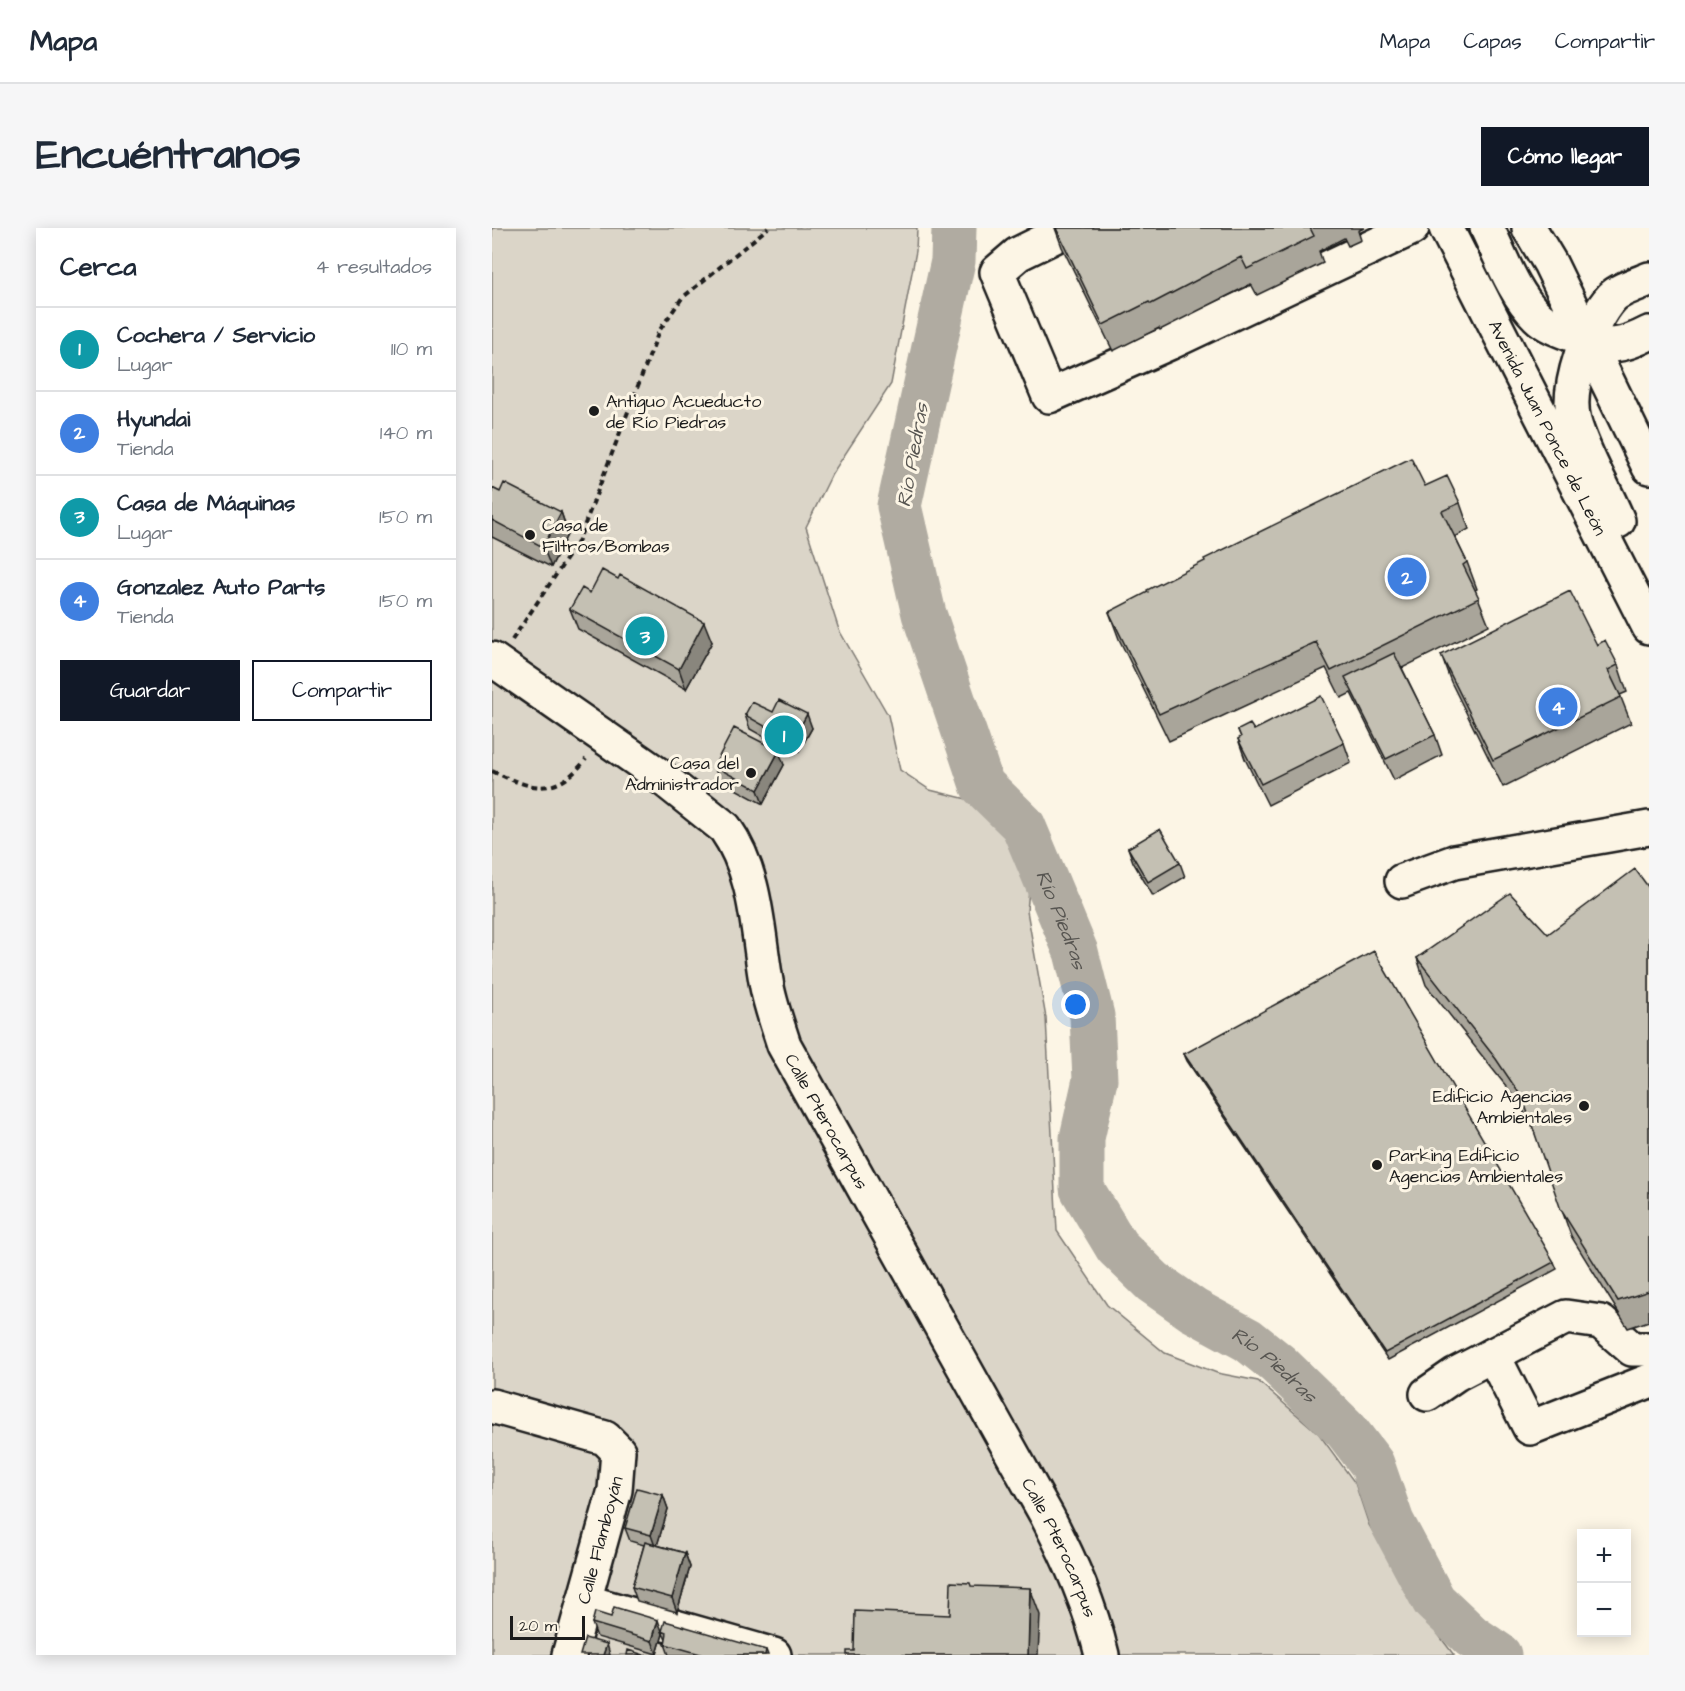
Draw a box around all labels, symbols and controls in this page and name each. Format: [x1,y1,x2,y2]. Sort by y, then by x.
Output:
text: Mapa [30,22,97,61]
text: Mapa [1380,27,1430,56]
text: Capas [1463,27,1522,56]
text: Compartir [1555,27,1655,56]
text: Encuéntranos [36,127,301,185]
button: Cómo llegar [1481,127,1649,186]
text: Cerca [60,249,137,285]
text: 4 resultados [315,253,432,281]
street label: Avenida Juan Ponce de León [1482,316,1612,540]
text: Cochera / Servicio [117,320,315,351]
text: 1 [78,335,81,363]
text: 110 m [391,335,432,363]
text: Lugar [117,351,173,379]
place label: Antiguo Acueducto de Río Piedras [606,389,761,435]
water label: Río Piedras [890,400,936,509]
text: Hyundai [117,404,190,435]
marker: Antiguo Acueducto de Río Piedras [587,404,601,418]
text: 2 [74,419,85,447]
text: 140 m [380,419,432,447]
text: Tienda [117,435,174,463]
text: Casa de Máquinas [117,488,295,519]
text: 3 [74,503,85,531]
text: 150 m [379,503,432,531]
place label: Casa de Filtros/Bombas [542,513,670,559]
text: Lugar [117,519,173,547]
marker: Casa de Filtros/Bombas [523,528,537,542]
pin: 2 [1388,554,1426,600]
text: Gonzalez Auto Parts [117,572,325,603]
text: 4 [73,587,86,615]
text: 150 m [379,587,432,615]
text: Tienda [117,603,174,631]
pin: 3 [626,614,664,658]
button: Guardar [60,660,240,721]
button: Compartir [252,660,432,721]
pin: 4 [1538,684,1578,730]
pin: 1 [764,712,804,758]
place label: Casa del Administrador [625,751,739,797]
marker: Casa del Administrador [744,766,758,780]
water label: Río Piedras [1028,866,1093,973]
your location [1061,990,1090,1019]
street label: Calle Pterocarpus [778,1049,874,1194]
place label: Edificio Agencias Ambientales [1433,1084,1572,1130]
marker: Edificio Agencias Ambientales [1577,1099,1591,1113]
place label: Parking Edificio Agencias Ambientales [1389,1143,1563,1190]
marker: Parking Edificio Agencias Ambientales [1370,1158,1384,1172]
water label: Río Piedras [1226,1321,1323,1410]
street label: Calle Flamboyán [571,1474,631,1607]
street label: Calle Pterocarpus [1015,1474,1102,1621]
map controls [1577,1529,1631,1637]
button: + [1577,1529,1631,1583]
button: − [1577,1583,1631,1637]
scale bar [510,1613,585,1640]
text: 20 m [519,1615,557,1637]

